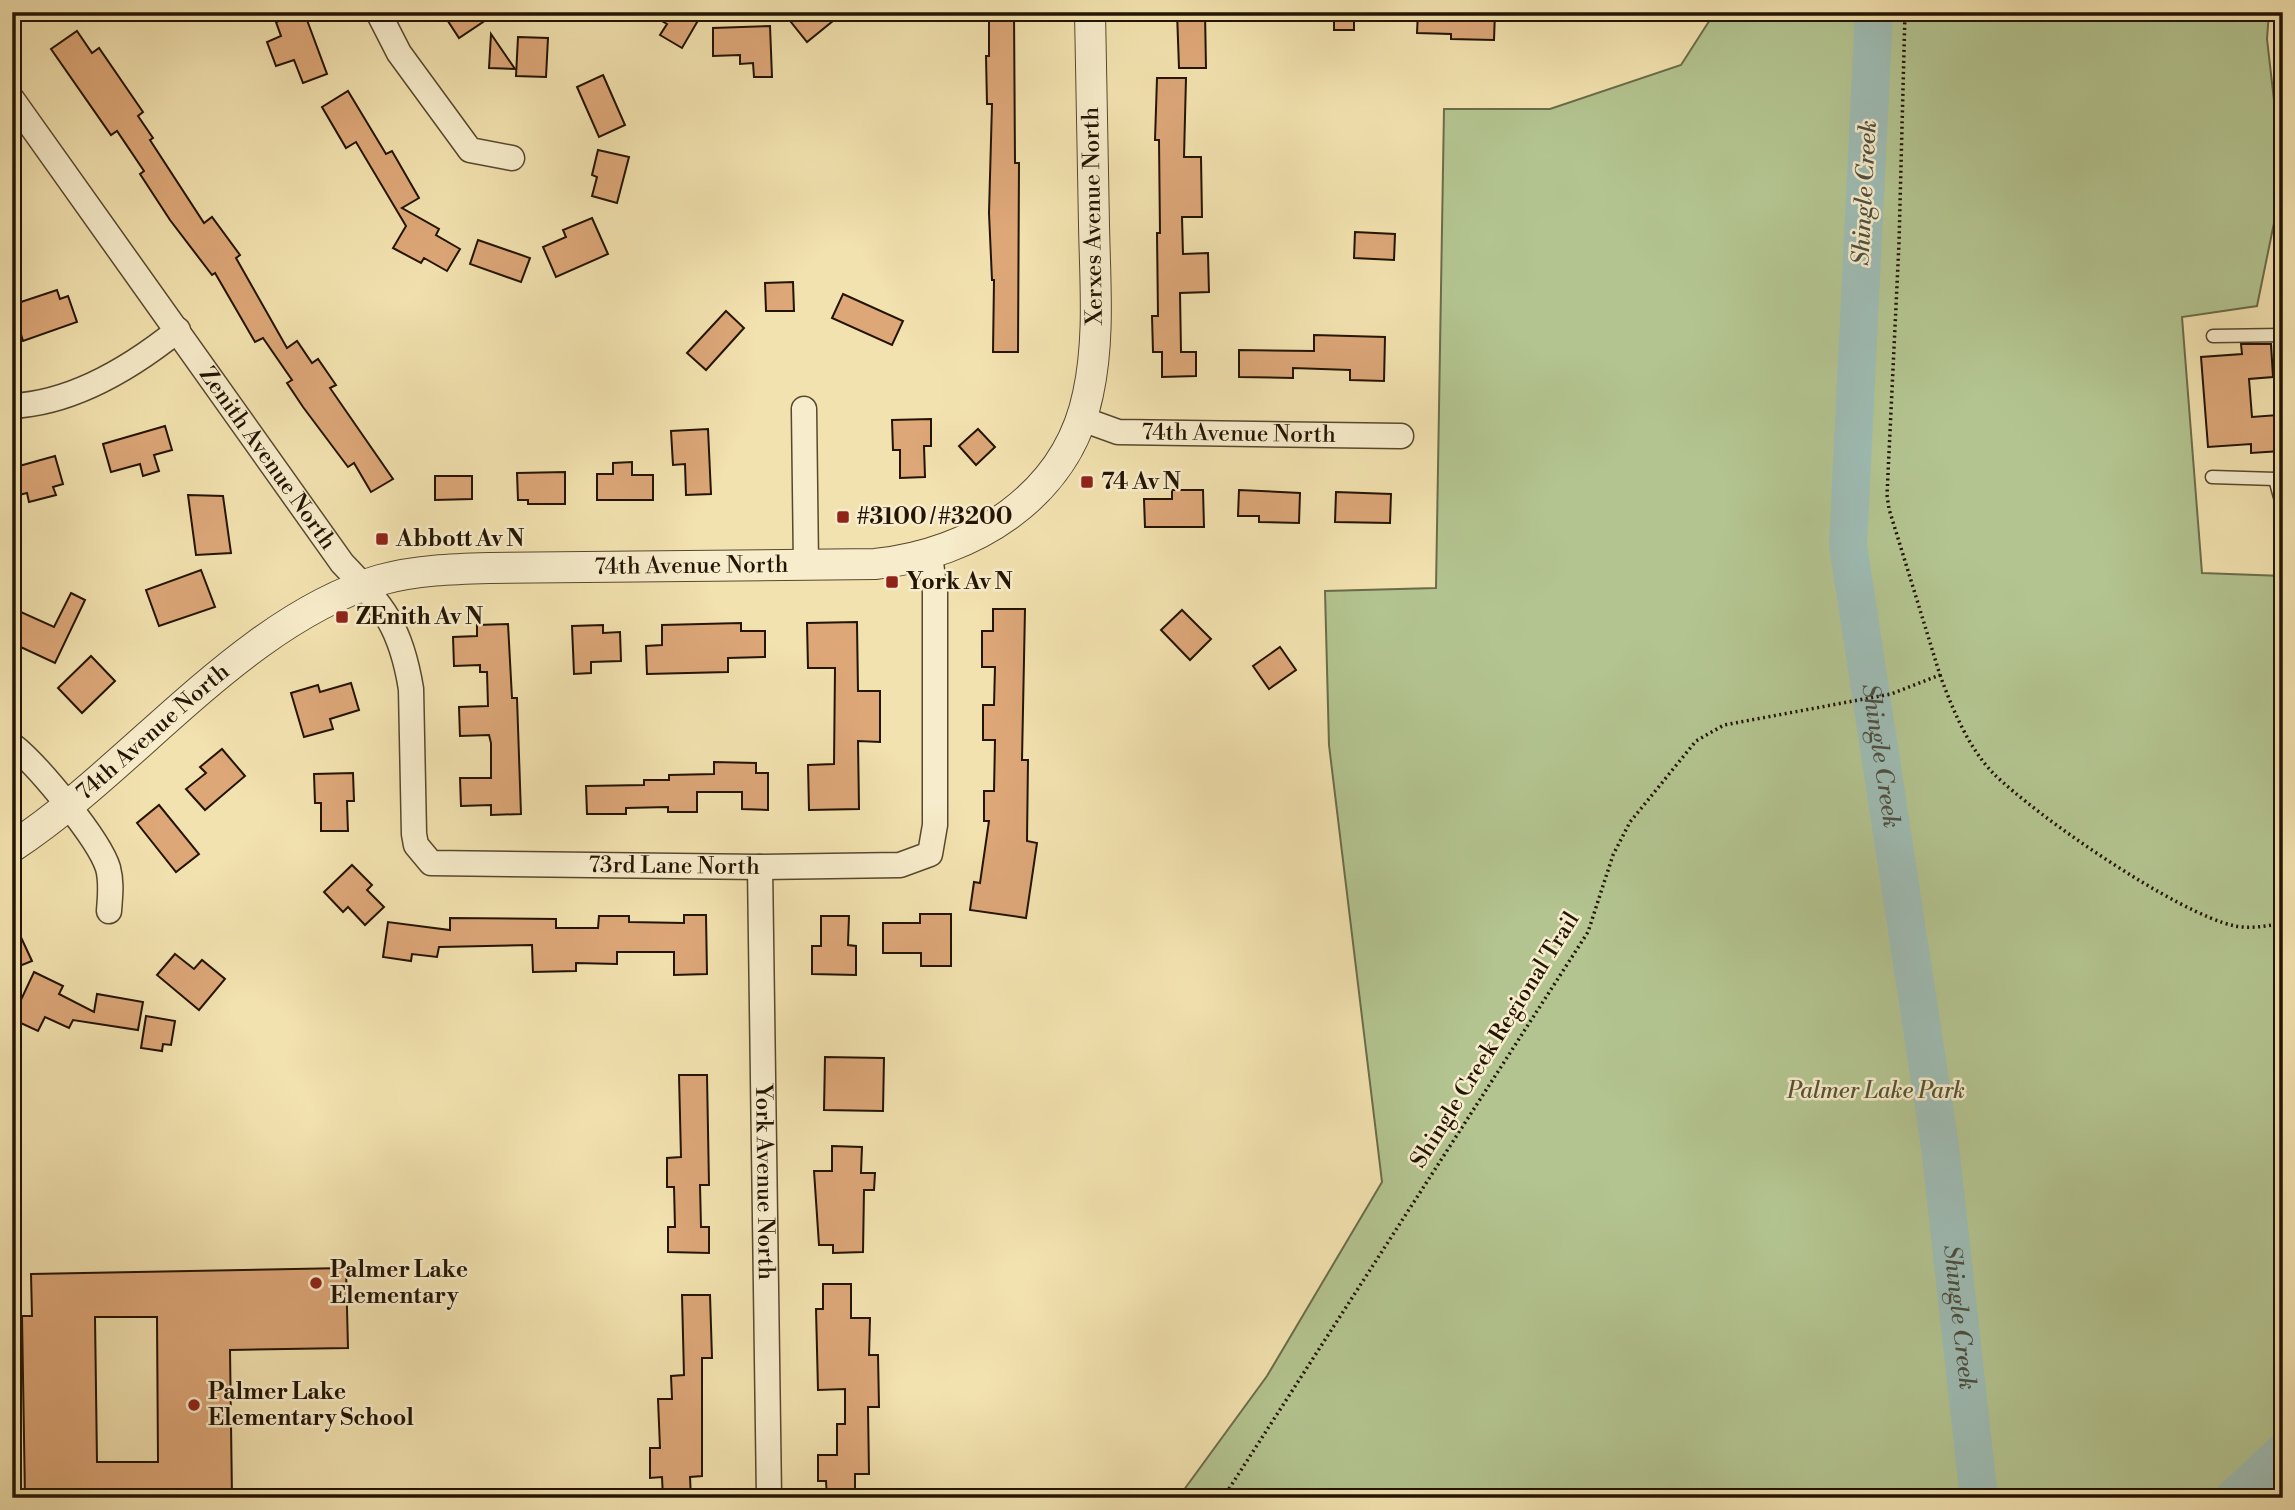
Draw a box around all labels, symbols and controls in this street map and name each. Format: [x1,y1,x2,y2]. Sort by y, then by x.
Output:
street label: Xerxes Avenue North [1077,106,1109,326]
water label: Shingle Creek [1846,120,1884,266]
street label: Zenith Avenue North [193,362,342,555]
street label: 74th Avenue North [1142,418,1336,449]
place label: 74 Av N [1101,468,1181,496]
marker: 74 Av N [1079,474,1095,490]
place label: #3100 / #3200 [857,503,1013,531]
marker: #3100 / #3200 [835,509,851,525]
place label: Abbott Av N [395,525,524,553]
marker: Abbott Av N [374,531,390,547]
street label: 74th Avenue North [594,551,789,581]
place label: York Av N [906,568,1013,596]
marker: York Av N [884,574,900,590]
place label: ZEnith Av N [356,603,483,631]
marker: ZEnith Av N [334,609,350,625]
street label: 74th Avenue North [71,657,235,807]
water label: Shingle Creek [1854,682,1906,830]
street label: 73rd Lane North [588,851,760,881]
street label: Shingle Creek Regional Trail [1405,907,1586,1173]
park label: Palmer Lake Park [1786,1077,1965,1105]
street label: York Avenue North [749,1083,780,1280]
water label: Shingle Creek [1936,1243,1982,1391]
place label: Palmer Lake Elementary [330,1256,468,1310]
marker: Palmer Lake Elementary [308,1275,324,1291]
place label: Palmer Lake Elementary School [208,1378,414,1432]
marker: Palmer Lake Elementary School [186,1397,202,1413]

